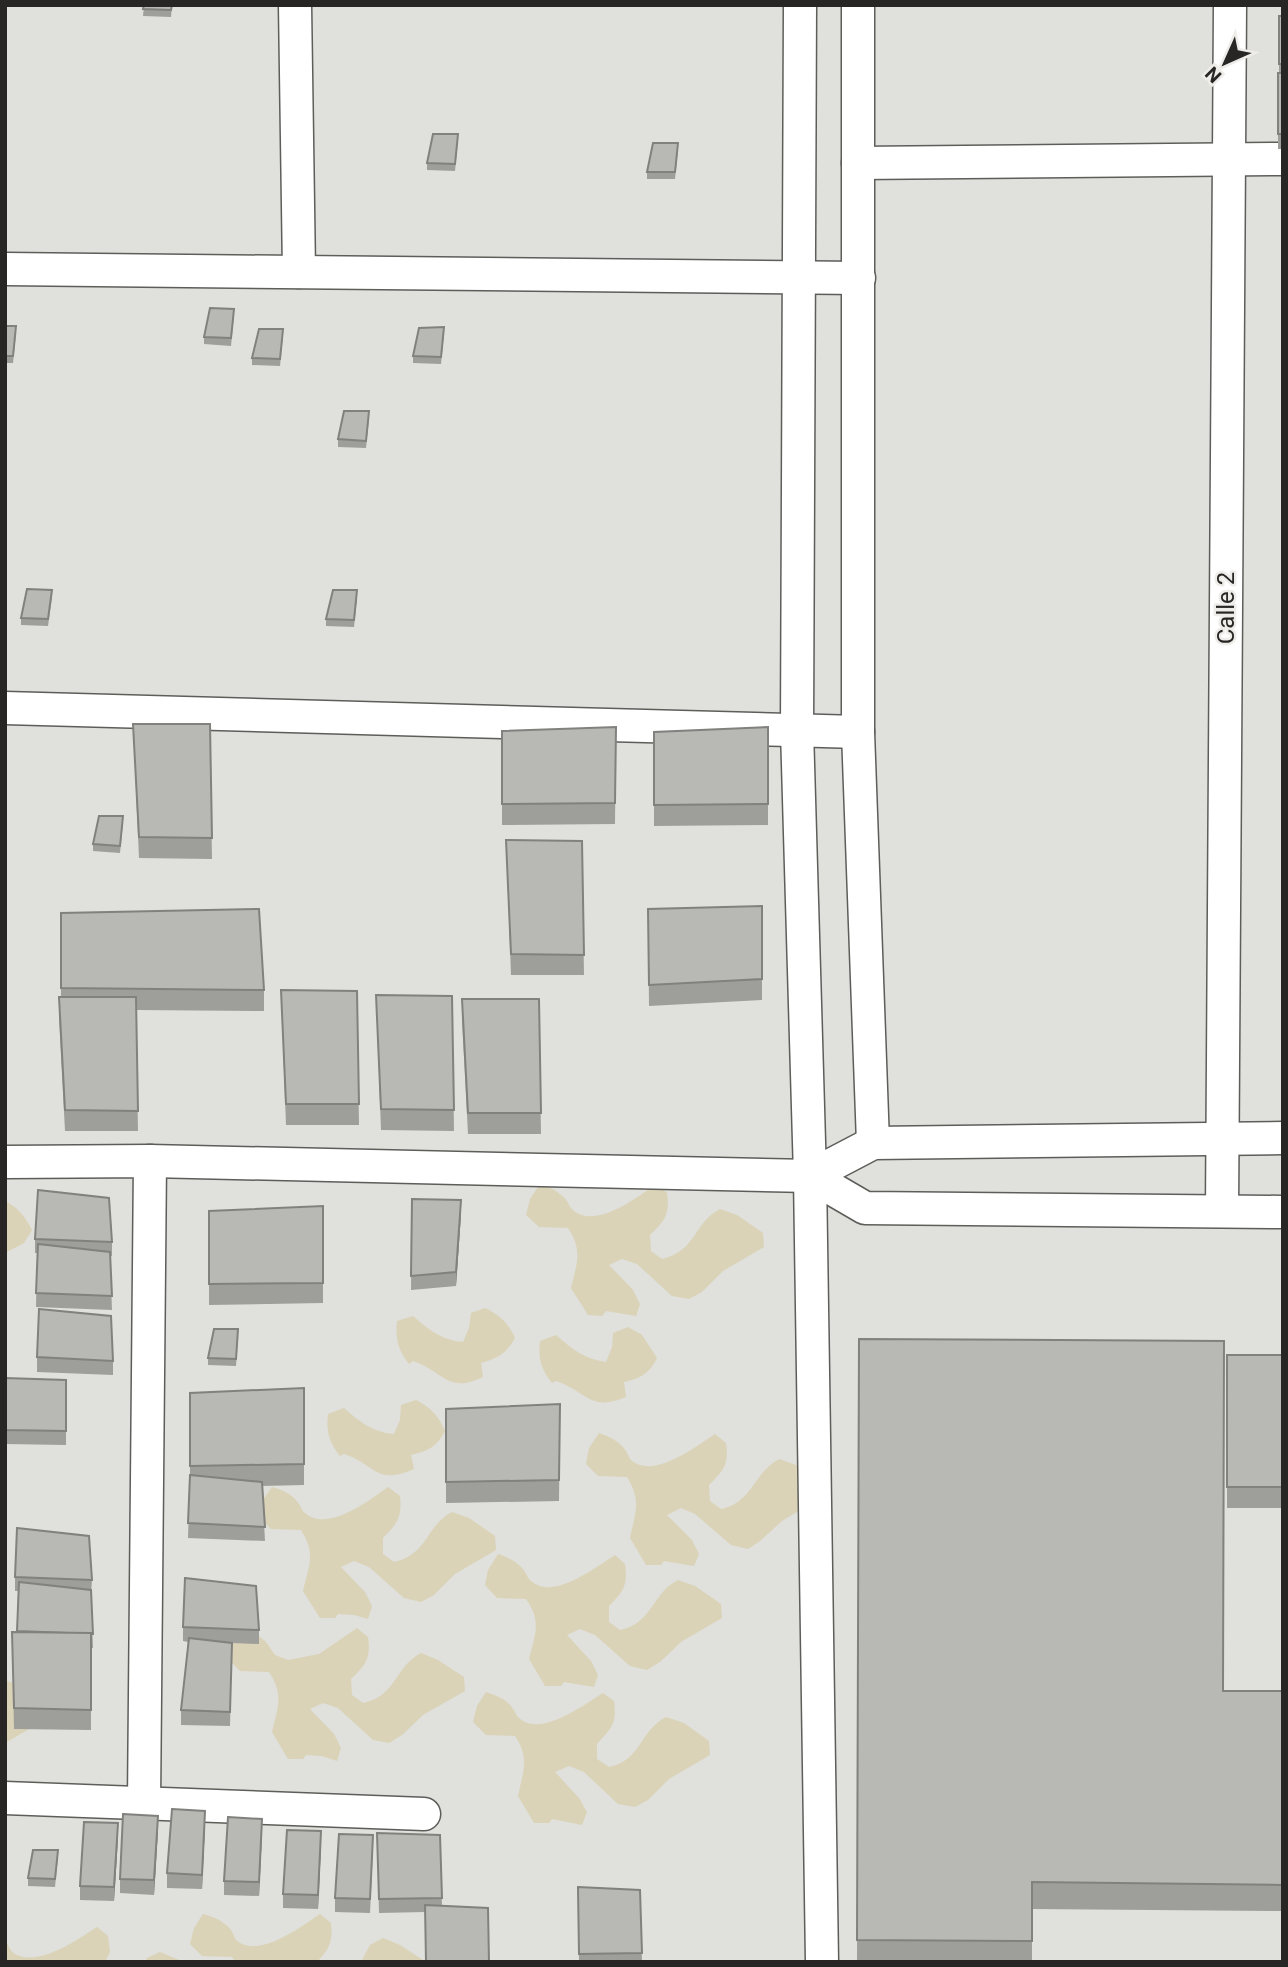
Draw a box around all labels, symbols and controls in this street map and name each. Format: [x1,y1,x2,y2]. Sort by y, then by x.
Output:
north arrow [1190,28,1260,98]
text: N [1200,62,1226,88]
street label: Calle 2 [1212,572,1240,644]

